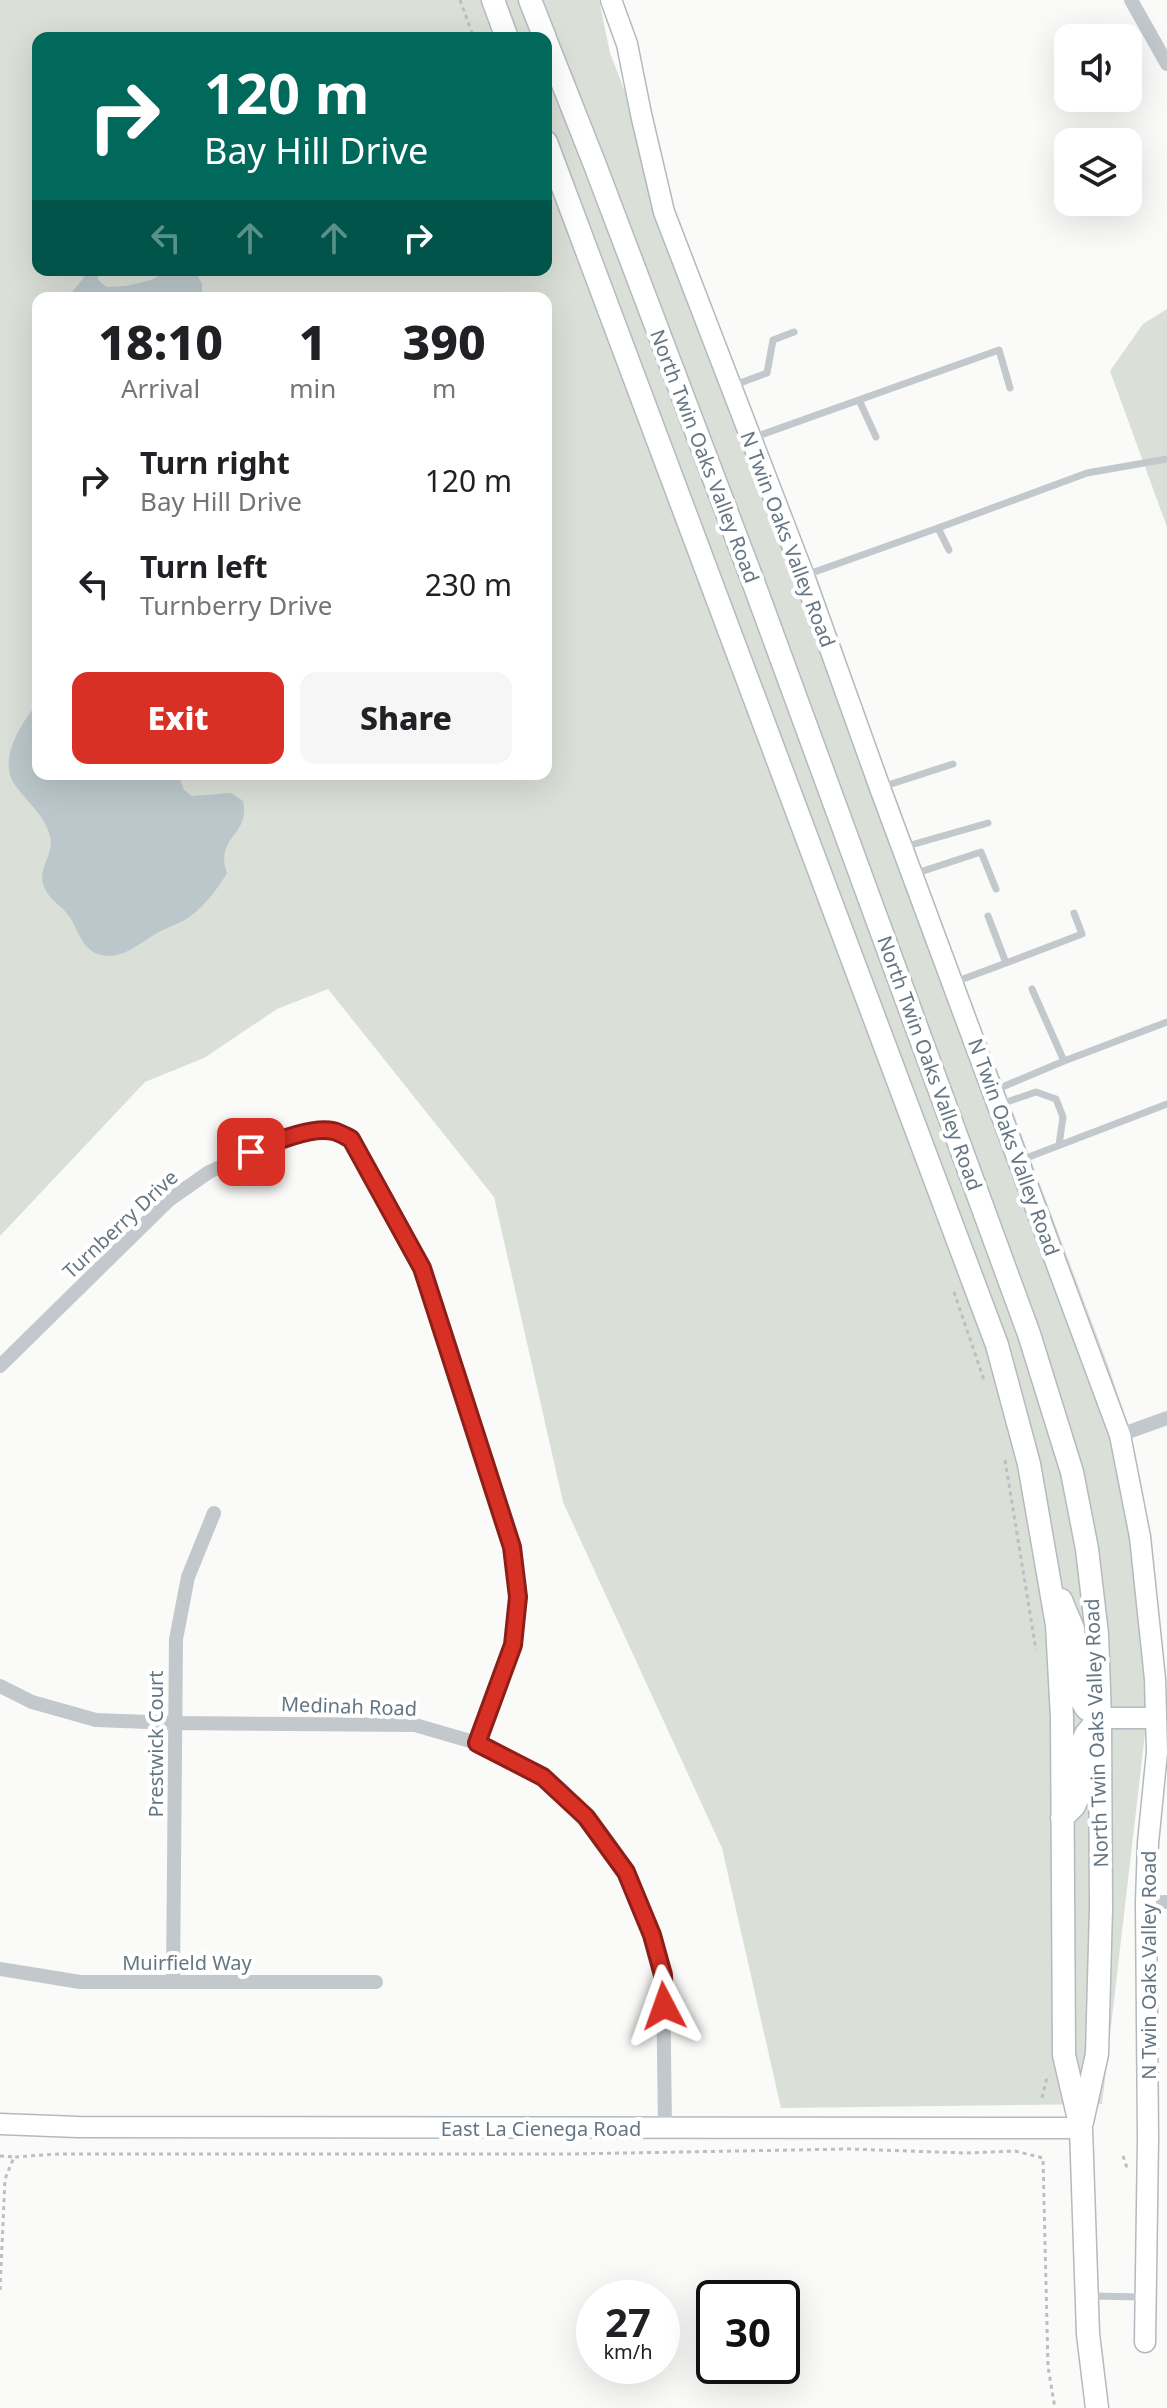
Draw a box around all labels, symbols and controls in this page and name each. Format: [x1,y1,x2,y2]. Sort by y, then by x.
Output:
map controls [1054,24,1142,216]
button: sound [1054,24,1142,112]
text: 120 m [204,54,369,130]
icon: right [72,64,176,168]
text: Bay Hill Drive [204,126,428,175]
button: layers [1054,128,1142,216]
icon: left [144,216,188,260]
icon: ahead [228,216,272,260]
icon: ahead [312,216,356,260]
icon: right [396,216,440,260]
text: 18:10 [98,309,223,374]
text: 1 [299,309,327,374]
text: 390 [403,309,486,374]
street label: North Twin Oaks Valley Road [644,325,766,587]
text: Arrival [121,370,200,406]
text: min [289,370,336,406]
text: m [432,370,456,406]
street label: N Twin Oaks Valley Road [734,427,842,651]
text: Turn right [140,442,290,483]
icon: right [72,458,116,502]
text: 120 m [425,460,512,501]
text: Bay Hill Drive [140,483,302,519]
text: Turn left [140,546,268,587]
icon: left [72,562,116,606]
text: 230 m [425,564,512,605]
text: Turnberry Drive [140,587,332,623]
button: Exit [72,672,284,764]
button: Share [300,672,512,764]
street label: North Twin Oaks Valley Road [871,932,989,1194]
street label: N Twin Oaks Valley Road [962,1035,1066,1259]
pin [217,1118,285,1186]
icon: arrive [229,1130,273,1174]
street label: Turnberry Drive [57,1164,183,1284]
street label: North Twin Oaks Valley Road [1078,1598,1114,1868]
street label: Prestwick Court [142,1671,169,1817]
street label: Medinah Road [281,1690,417,1722]
street label: N Twin Oaks Valley Road [1135,1850,1162,2080]
street label: Muirfield Way [122,1949,253,1976]
position arrow [622,1964,706,2048]
street label: East La Cienega Road [441,2115,641,2142]
speed limit sign: 30 [696,2280,800,2384]
text: 27 [605,2294,651,2349]
text: km/h [603,2338,653,2365]

